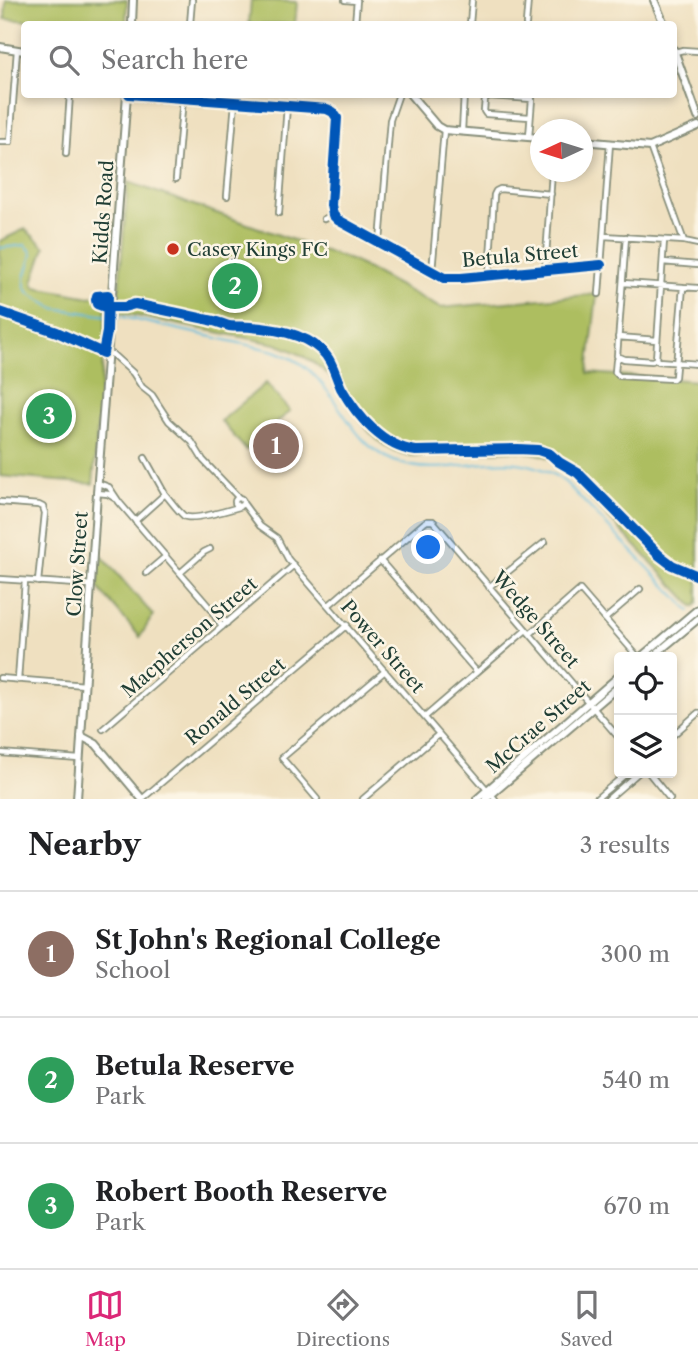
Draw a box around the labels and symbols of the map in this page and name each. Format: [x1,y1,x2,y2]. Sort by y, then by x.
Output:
north arrow [530,119,593,182]
street label: Kidds Road [88,159,119,265]
place label: Casey Kings FC [187,238,328,261]
street label: Betula Street [461,239,579,272]
marker: Casey Kings FC [165,241,181,257]
pin: 2 [212,260,258,312]
pin: 3 [26,390,72,442]
pin: 1 [253,420,299,472]
street label: Clow Street [62,510,93,617]
your location [411,530,445,564]
street label: Wedge Street [487,565,584,673]
street label: Macpherson Street [117,572,262,702]
street label: Power Street [336,595,429,698]
street label: Ronald Street [181,653,290,750]
street label: McCrae Street [481,675,595,778]

